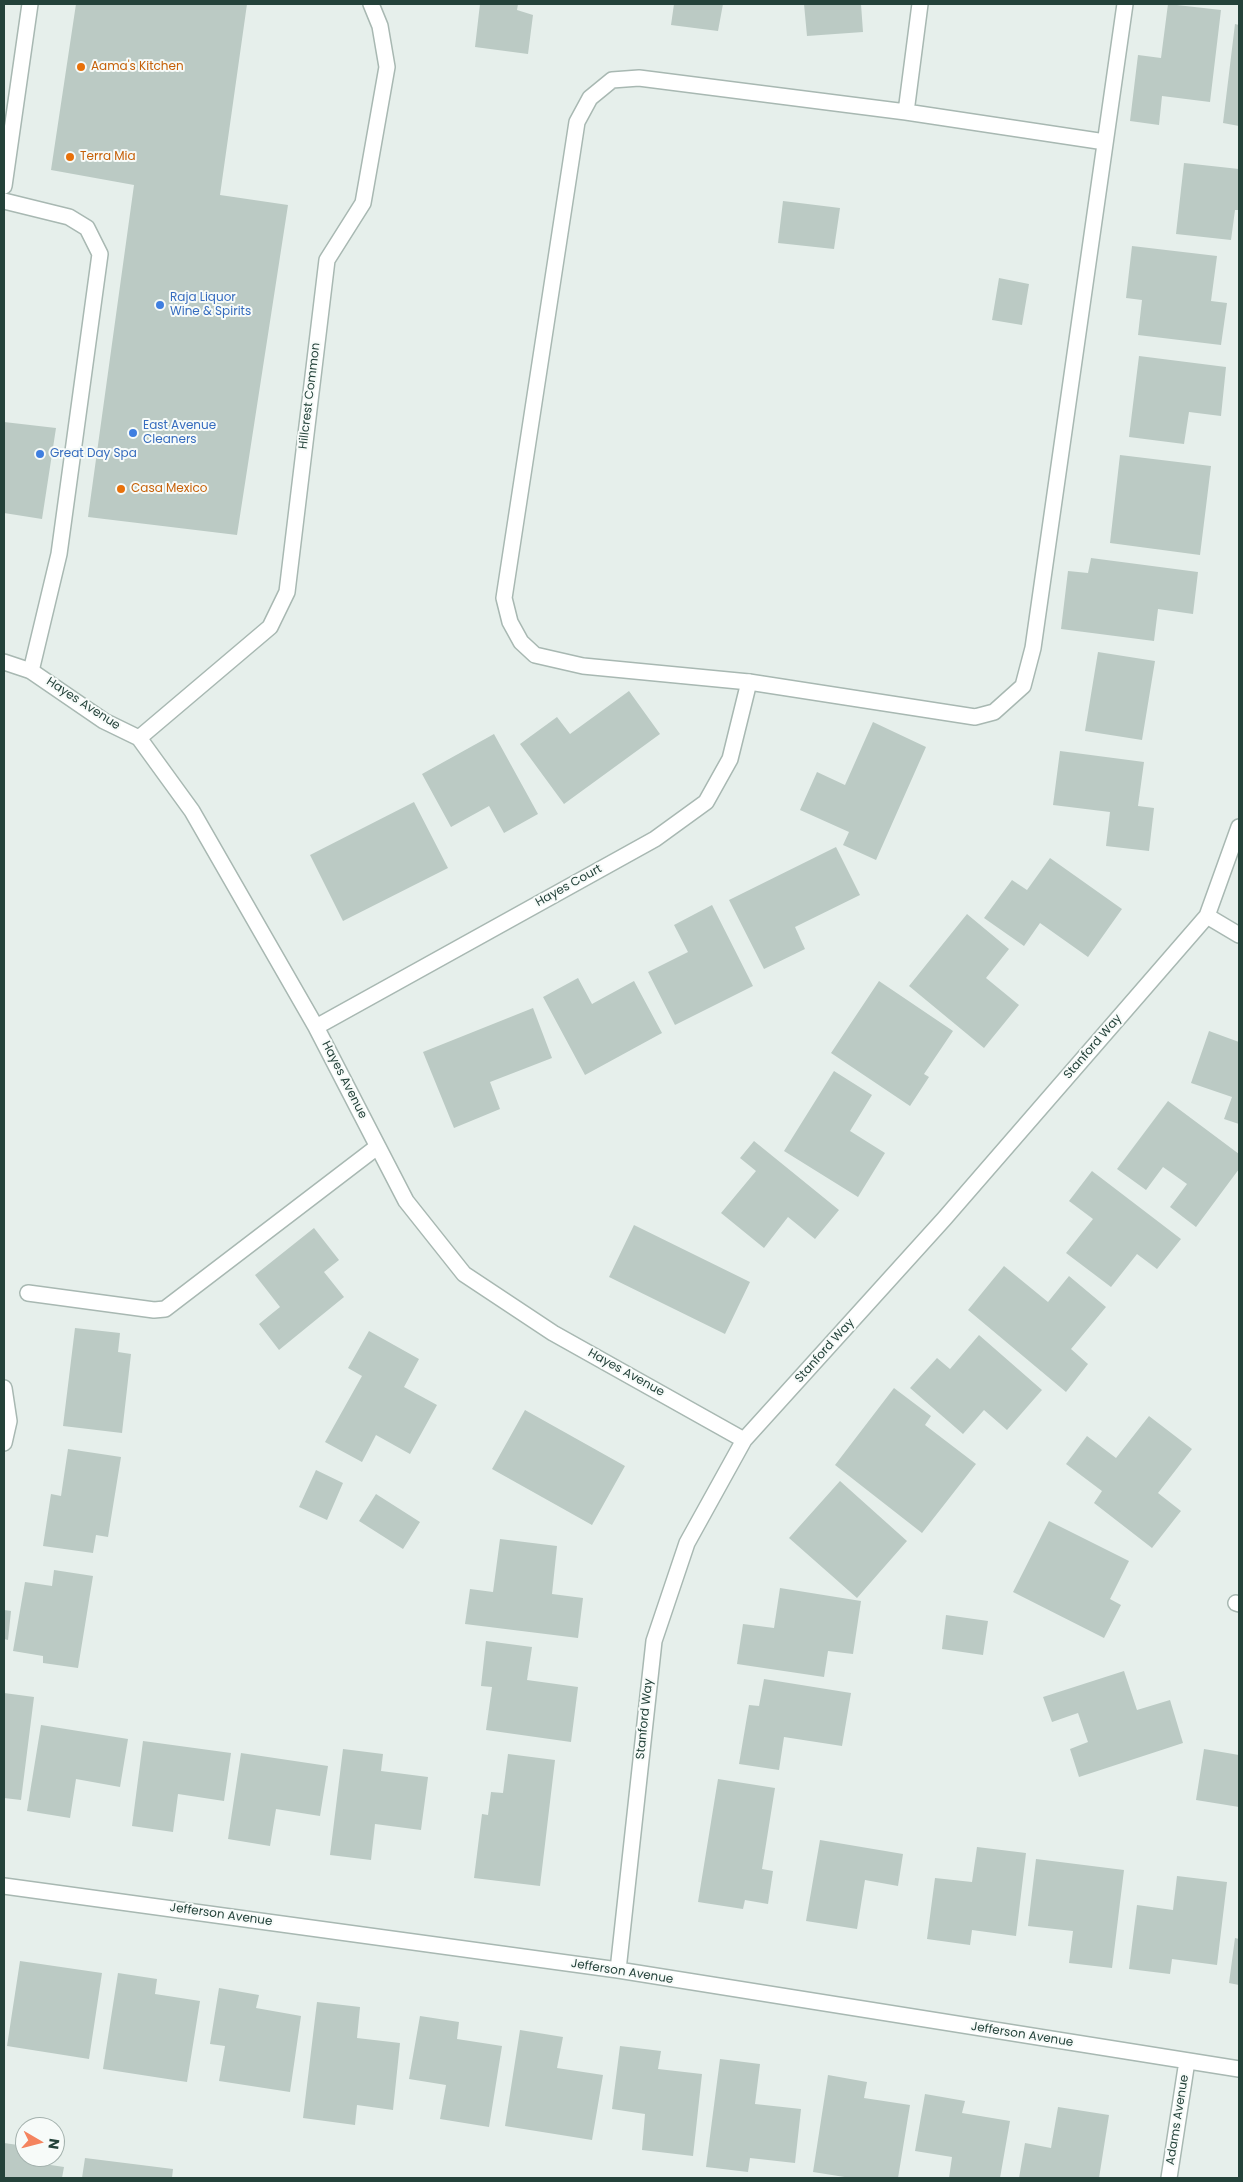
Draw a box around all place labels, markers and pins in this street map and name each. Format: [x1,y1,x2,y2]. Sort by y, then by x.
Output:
place label: Aama's Kitchen [91,60,184,74]
marker: Aama's Kitchen [75,61,87,73]
place label: Terra Mia [80,150,136,164]
marker: Terra Mia [64,151,76,163]
place label: Raja Liquor Wine & Spirits [170,291,251,319]
marker: Raja Liquor Wine & Spirits [154,299,166,311]
place label: East Avenue Cleaners [143,419,216,447]
marker: East Avenue Cleaners [127,427,139,439]
place label: Great Day Spa [50,447,137,461]
marker: Great Day Spa [34,448,46,460]
place label: Casa Mexico [131,482,207,496]
marker: Casa Mexico [115,483,127,495]

